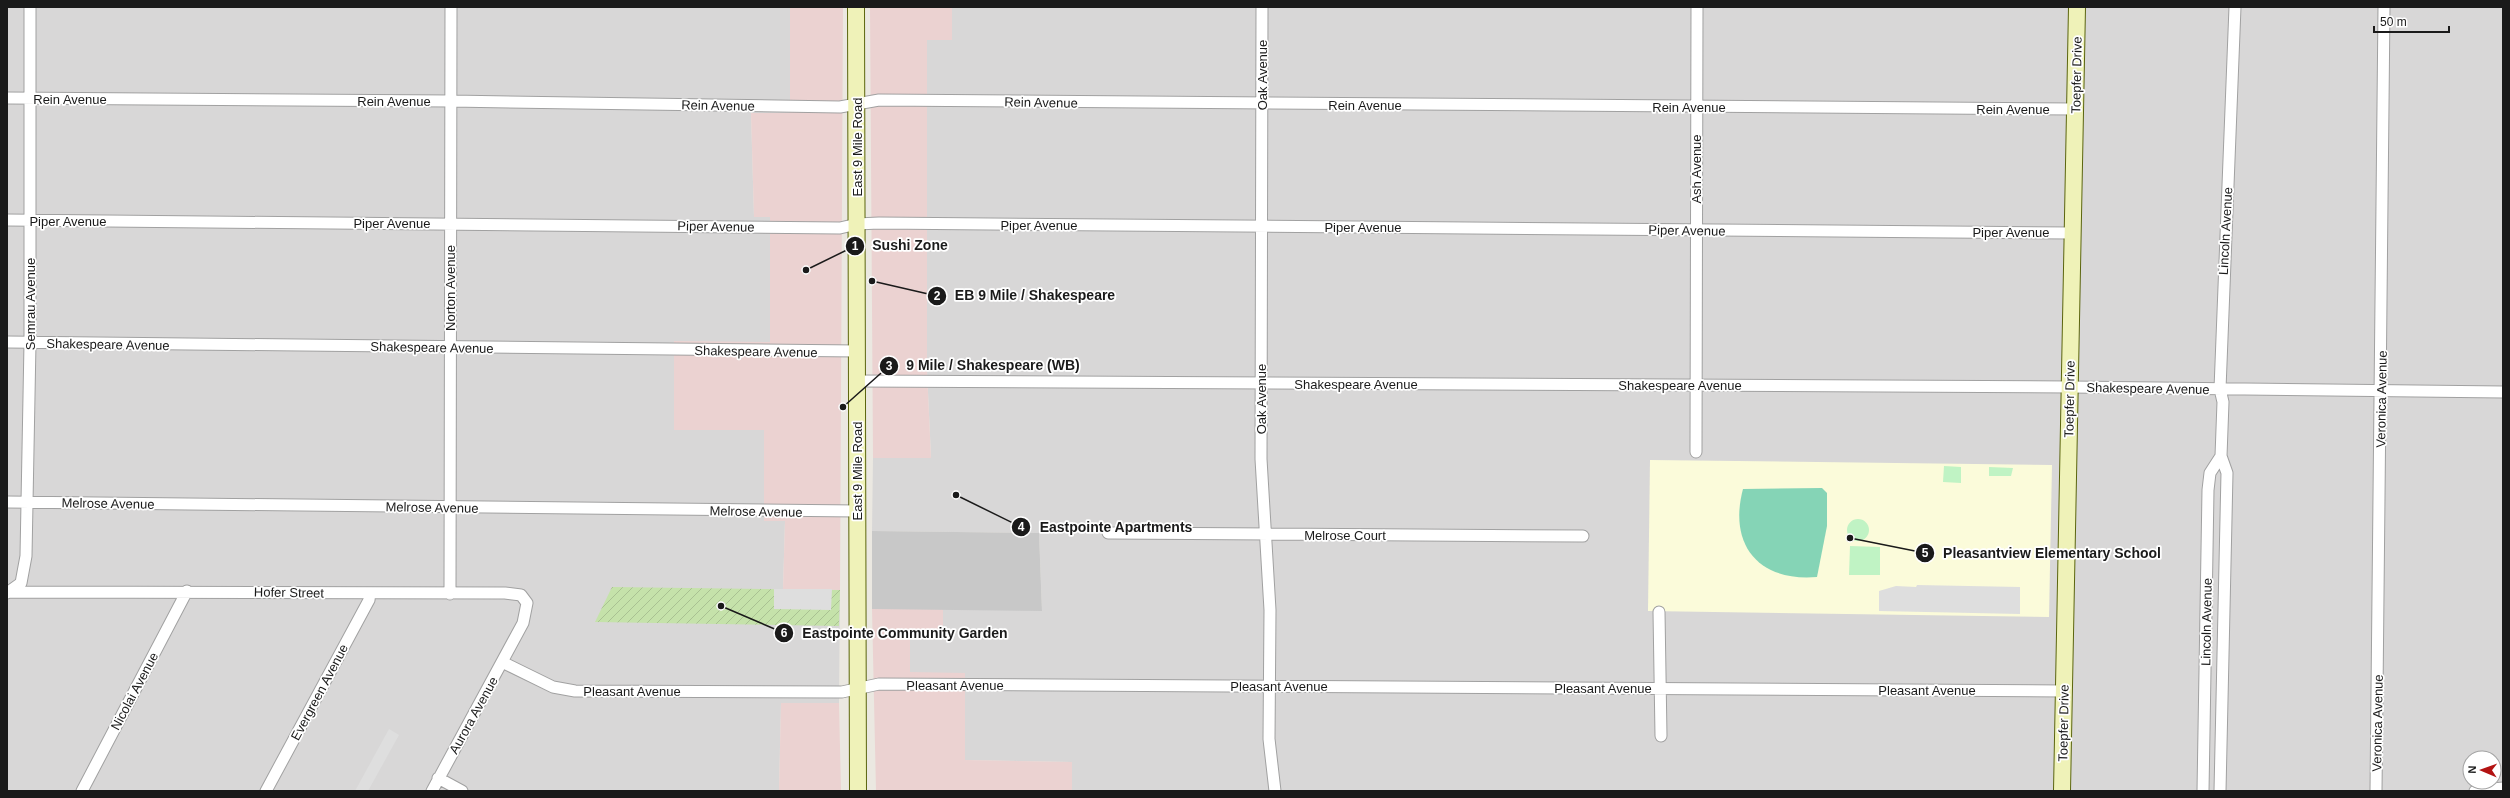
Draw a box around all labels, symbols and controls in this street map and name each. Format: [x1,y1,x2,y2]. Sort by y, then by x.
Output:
scale bar [2374,8,2449,34]
text: 50 m [2380,15,2407,29]
street label: Toepfer Drive [2068,36,2085,114]
street label: Oak Avenue [1255,40,1270,110]
street label: Rein Avenue [33,92,107,107]
street label: Rein Avenue [357,94,431,109]
street label: Rein Avenue [1004,94,1078,111]
street label: Rein Avenue [681,97,755,114]
street label: East 9 Mile Road [850,98,865,197]
street label: Rein Avenue [1328,98,1402,113]
street label: Rein Avenue [1652,100,1726,115]
street label: Rein Avenue [1976,102,2050,117]
street label: Ash Avenue [1689,134,1704,204]
street label: Lincoln Avenue [2216,187,2235,275]
street label: Piper Avenue [29,214,107,229]
street label: Piper Avenue [353,216,431,231]
street label: Piper Avenue [677,218,755,235]
street label: Piper Avenue [1000,218,1078,233]
street label: Piper Avenue [1324,220,1402,235]
street label: Piper Avenue [1648,222,1726,239]
street label: Piper Avenue [1972,225,2050,240]
callout: Sushi Zone [845,233,956,259]
text: Sushi Zone [872,237,948,253]
text: 1 [852,239,859,253]
street label: Norton Avenue [443,245,458,331]
street label: Semrau Avenue [23,258,38,350]
callout: EB 9 Mile / Shakespeare [927,283,1123,309]
text: EB 9 Mile / Shakespeare [955,287,1115,303]
text: 2 [934,289,941,303]
street label: Shakespeare Avenue [46,336,170,353]
street label: Shakespeare Avenue [370,339,494,356]
street label: Shakespeare Avenue [694,343,818,360]
street label: Veronica Avenue [2373,350,2390,448]
callout: 9 Mile / Shakespeare (WB) [879,353,1088,379]
text: 9 Mile / Shakespeare (WB) [906,357,1080,373]
text: 3 [886,359,893,373]
street label: Toepfer Drive [2061,360,2078,438]
street label: Oak Avenue [1254,364,1269,434]
street label: Shakespeare Avenue [1294,377,1418,392]
street label: Shakespeare Avenue [1618,378,1742,393]
street label: Shakespeare Avenue [2086,380,2210,397]
street label: East 9 Mile Road [850,422,865,521]
street label: Melrose Avenue [61,495,155,512]
street label: Melrose Avenue [385,499,479,516]
street label: Melrose Avenue [709,503,803,520]
callout: Eastpointe Apartments [1011,514,1200,540]
text: Eastpointe Apartments [1040,519,1193,535]
text: 4 [1018,520,1025,534]
street label: Melrose Court [1304,528,1386,543]
callout: Pleasantview Elementary School [1915,540,2169,566]
text: Pleasantview Elementary School [1943,545,2161,561]
text: 5 [1922,546,1929,560]
street label: Lincoln Avenue [2198,578,2215,666]
street label: Hofer Street [254,584,325,601]
callout: Eastpointe Community Garden [774,620,1016,646]
text: Eastpointe Community Garden [802,625,1008,641]
text: 6 [781,626,788,640]
street label: Evergreen Avenue [288,642,351,743]
street label: Nicolai Avenue [108,650,161,733]
street label: Aurora Avenue [446,674,501,756]
street label: Veronica Avenue [2369,674,2386,772]
street label: Pleasant Avenue [906,678,1004,693]
street label: Pleasant Avenue [1230,679,1328,694]
street label: Pleasant Avenue [1554,681,1652,696]
street label: Pleasant Avenue [1878,683,1976,698]
street label: Pleasant Avenue [583,684,681,699]
street label: Toepfer Drive [2055,684,2072,762]
north arrow [2462,750,2502,790]
text: N [2466,765,2478,774]

